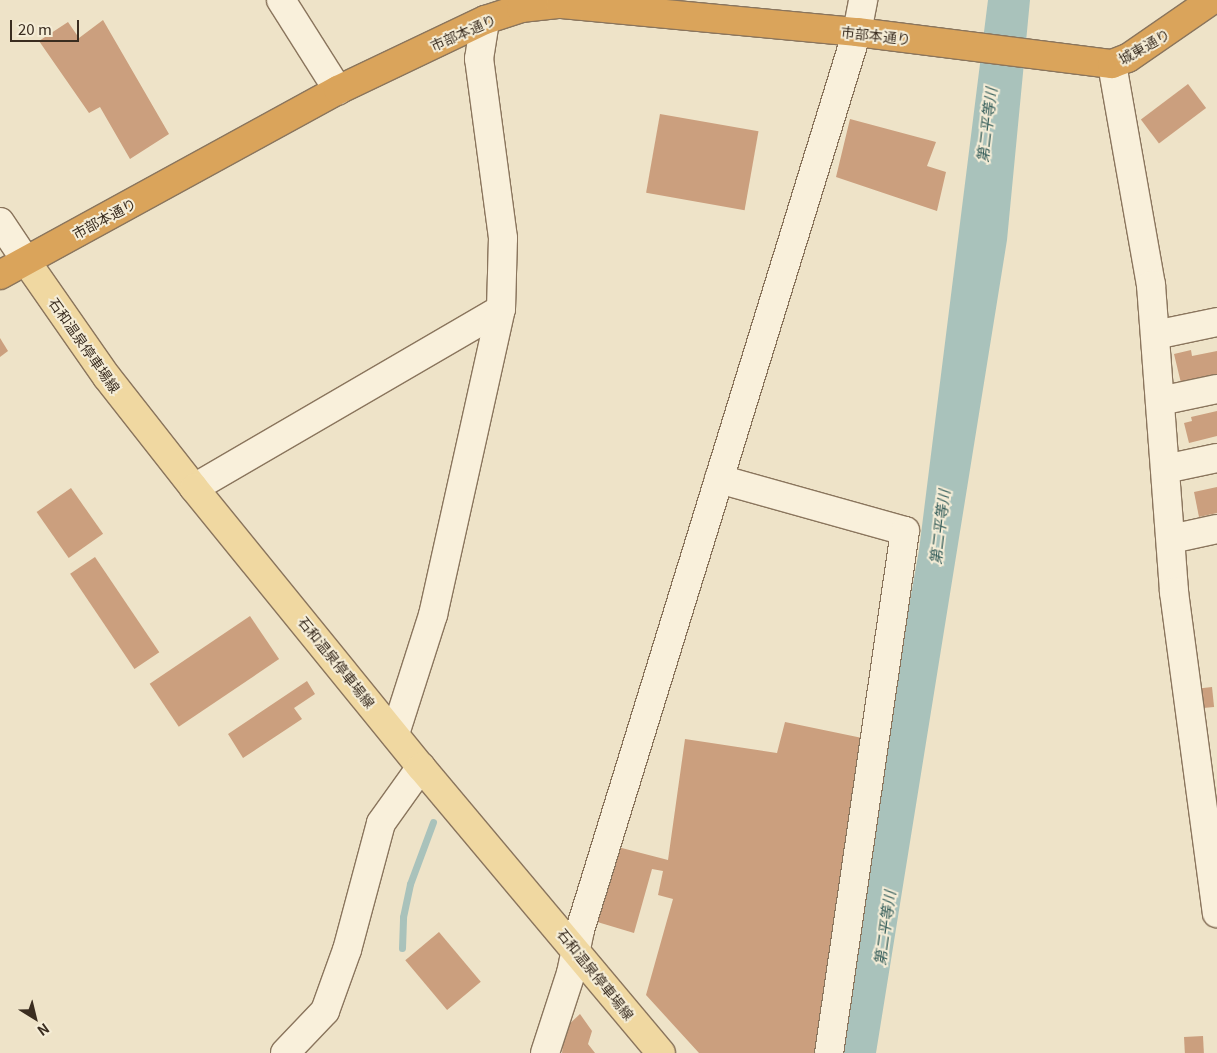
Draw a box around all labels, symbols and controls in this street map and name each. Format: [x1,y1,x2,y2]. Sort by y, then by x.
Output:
scale bar [12,10,81,42]
street label: 市部本通り [428,10,498,54]
text: 20 m [18,18,52,39]
street label: 市部本通り [840,23,912,47]
street label: 城東通り [1116,25,1172,67]
water label: 第二平等川 [972,87,1000,163]
street label: 市部本通り [69,194,139,242]
street label: 石和温泉停車場線 [46,294,124,396]
water label: 第二平等川 [925,489,953,565]
street label: 石和温泉停車場線 [295,613,379,711]
water label: 第二平等川 [870,890,898,966]
street label: 石和温泉停車場線 [554,925,638,1023]
north arrow [10,993,60,1043]
text: N [34,1019,54,1041]

